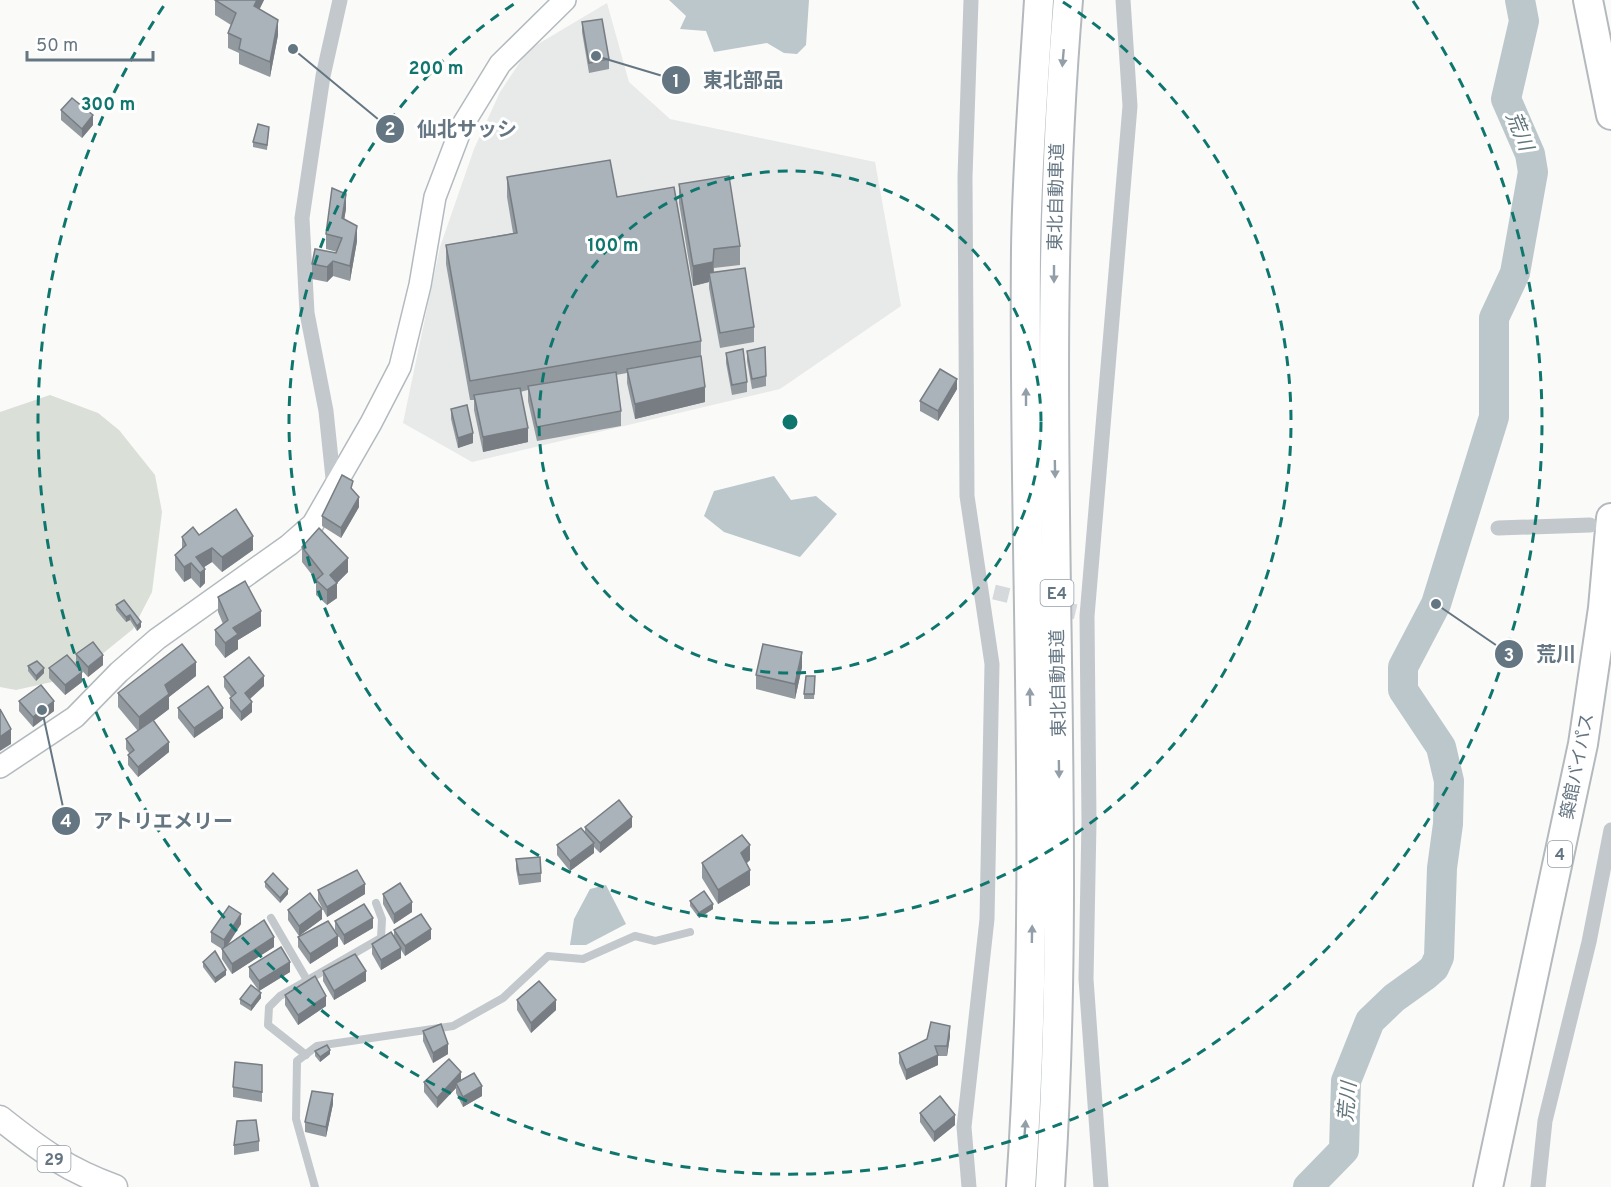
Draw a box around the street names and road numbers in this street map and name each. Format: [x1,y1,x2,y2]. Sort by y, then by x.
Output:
street label: 東北自動車道 [1045,143,1070,251]
road number: E4 [1040,580,1074,606]
street label: 東北自動車道 [1047,629,1072,737]
street label: 築館バイパス [1557,711,1600,821]
road number: 4 [1548,841,1572,867]
road number: 29 [38,1146,70,1172]

